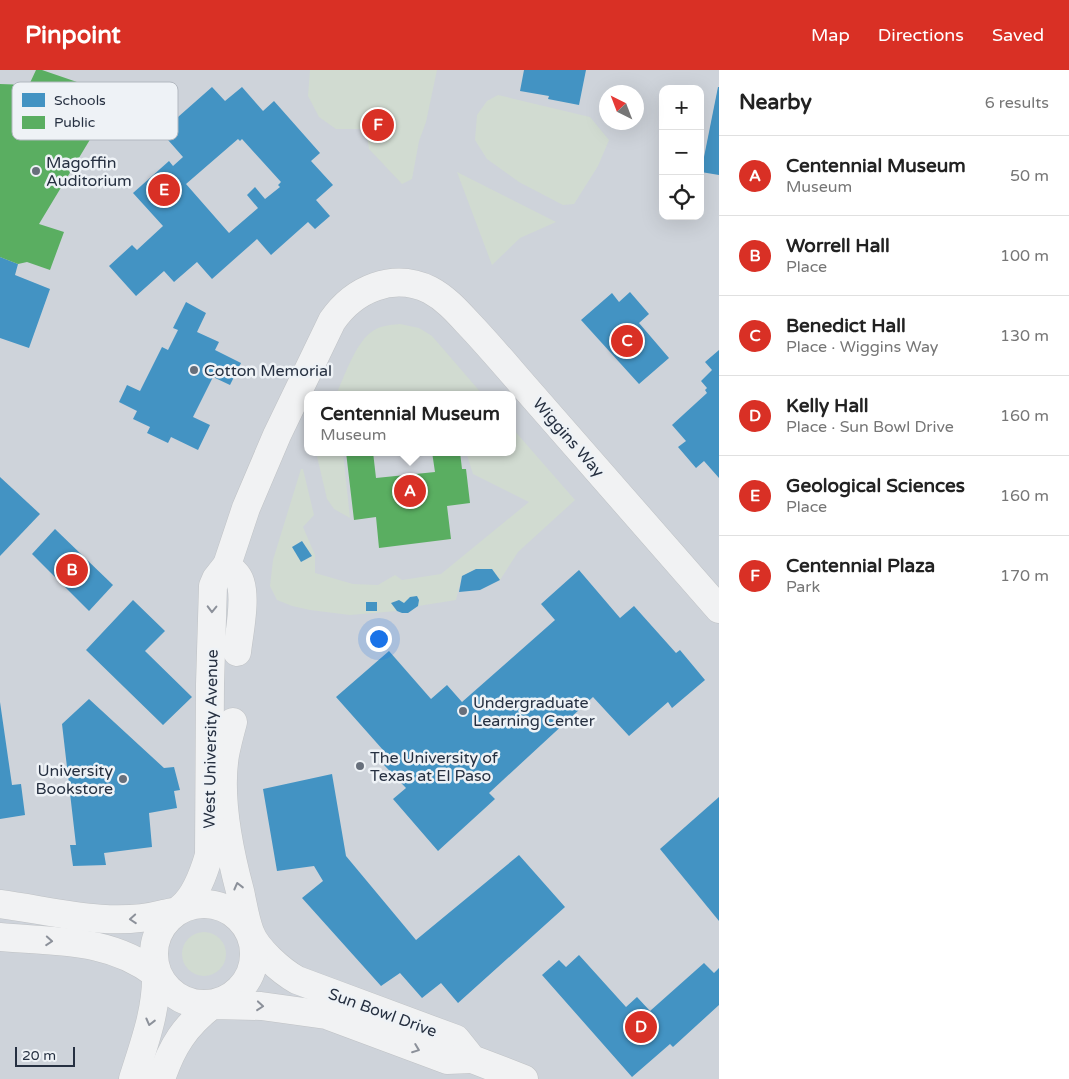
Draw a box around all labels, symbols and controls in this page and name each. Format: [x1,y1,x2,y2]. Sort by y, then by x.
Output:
text: Pinpoint [25,21,121,50]
text: Map [811,24,850,46]
text: Directions [878,24,964,46]
text: Saved [992,24,1044,46]
legend [12,82,178,140]
north arrow [599,85,644,130]
map controls [659,85,704,220]
button: + [659,85,704,130]
text: Nearby [739,90,812,115]
text: Schools [54,92,106,109]
text: 6 results [985,93,1049,113]
pin: F [362,106,394,144]
text: Public [54,114,95,131]
button: − [659,130,704,175]
place label: Magoffin Auditorium [46,153,132,191]
text: Centennial Museum [786,155,966,177]
marker: Magoffin Auditorium [30,165,42,177]
text: A [749,166,761,186]
text: 50 m [1010,166,1049,186]
pin: E [148,171,180,209]
button: locate [659,175,704,220]
text: Museum [786,177,852,197]
text: Worrell Hall [786,235,890,257]
text: B [749,246,761,266]
text: 100 m [1000,246,1049,266]
text: Place [786,257,827,277]
text: Benedict Hall [786,315,906,337]
pin: C [611,322,643,360]
text: C [749,326,761,346]
text: 130 m [1000,326,1049,346]
text: Place · Wiggins Way [786,337,938,357]
place label: Cotton Memorial [204,361,332,381]
marker: Cotton Memorial [188,364,200,376]
popup [304,391,516,456]
street label: Wiggins Way [528,394,608,482]
text: Kelly Hall [786,395,869,417]
text: Centennial Museum [320,403,500,425]
text: D [749,406,761,426]
text: 160 m [1000,406,1049,426]
text: Place · Sun Bowl Drive [786,417,954,437]
text: Museum [320,425,386,445]
pin: A [394,472,426,510]
text: Geological Sciences [786,475,965,497]
text: E [750,486,760,506]
text: 160 m [1000,486,1049,506]
text: Place [786,497,827,517]
pin: B [56,551,88,589]
text: Centennial Plaza [786,555,935,577]
text: F [750,566,760,586]
text: 170 m [1000,566,1049,586]
text: Park [786,577,820,597]
one-way arrow [207,606,217,613]
your location [366,626,392,652]
street label: West University Avenue [199,649,223,829]
place label: Undergraduate Learning Center [473,693,596,731]
marker: Undergraduate Learning Center [457,705,469,717]
place label: The University of Texas at El Paso [370,748,499,786]
marker: The University of Texas at El Paso [354,760,366,772]
place label: University Bookstore [36,761,113,799]
marker: University Bookstore [117,773,129,785]
one-way arrow [233,881,244,890]
one-way arrow [128,914,136,925]
one-way arrow [45,936,53,947]
street label: Sun Bowl Drive [326,984,440,1042]
one-way arrow [257,1000,265,1011]
pin: D [625,1008,657,1046]
one-way arrow [145,1017,156,1026]
one-way arrow [411,1043,420,1053]
scale bar [15,1044,75,1067]
text: 20 m [22,1047,56,1064]

